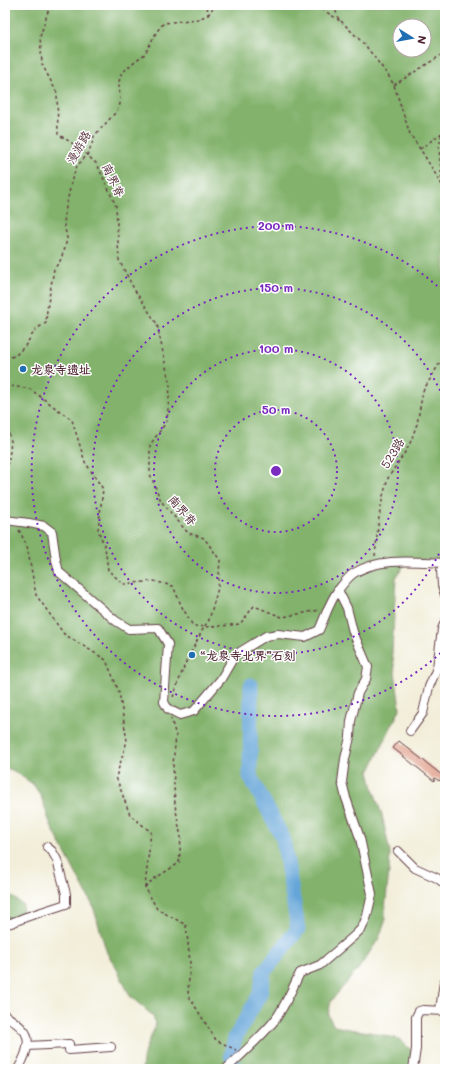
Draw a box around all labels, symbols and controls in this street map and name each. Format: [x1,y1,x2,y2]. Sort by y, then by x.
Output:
north arrow [392,18,432,58]
text: N [414,34,430,46]
street label: 漫游路 [62,127,94,167]
street label: 南界脊 [99,160,129,200]
text: 200 m [258,217,294,233]
text: 150 m [259,279,293,295]
text: 100 m [259,340,293,356]
place label: 龙泉寺遗址 [31,361,91,377]
marker: 龙泉寺遗址 [18,364,28,374]
text: 50 m [262,401,290,417]
street label: 523路 [377,435,407,471]
centre of rings [269,464,283,478]
street label: 南界脊 [165,491,201,529]
place label: “龙泉寺北界”石刻 [200,647,296,663]
marker: “龙泉寺北界”石刻 [187,650,197,660]

